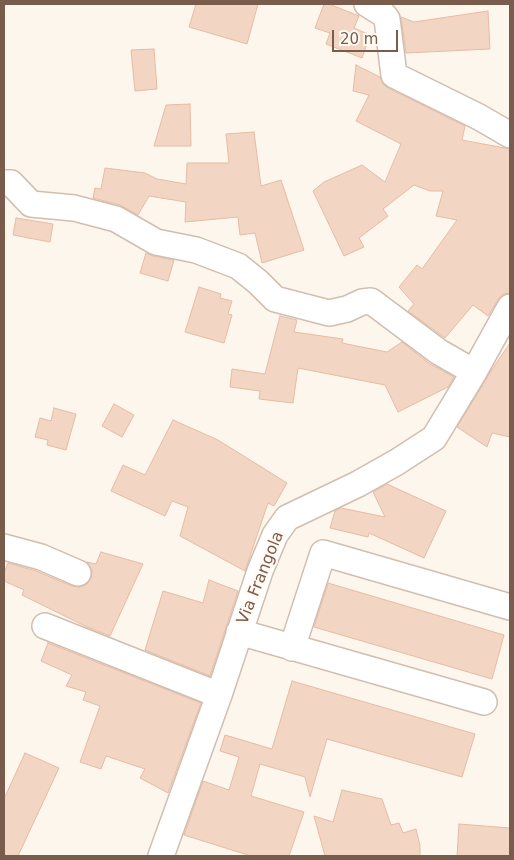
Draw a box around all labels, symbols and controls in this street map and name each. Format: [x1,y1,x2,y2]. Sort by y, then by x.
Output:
scale bar [334,20,400,52]
text: 20 m [340,30,378,48]
street label: Via Frangola [234,529,288,627]

